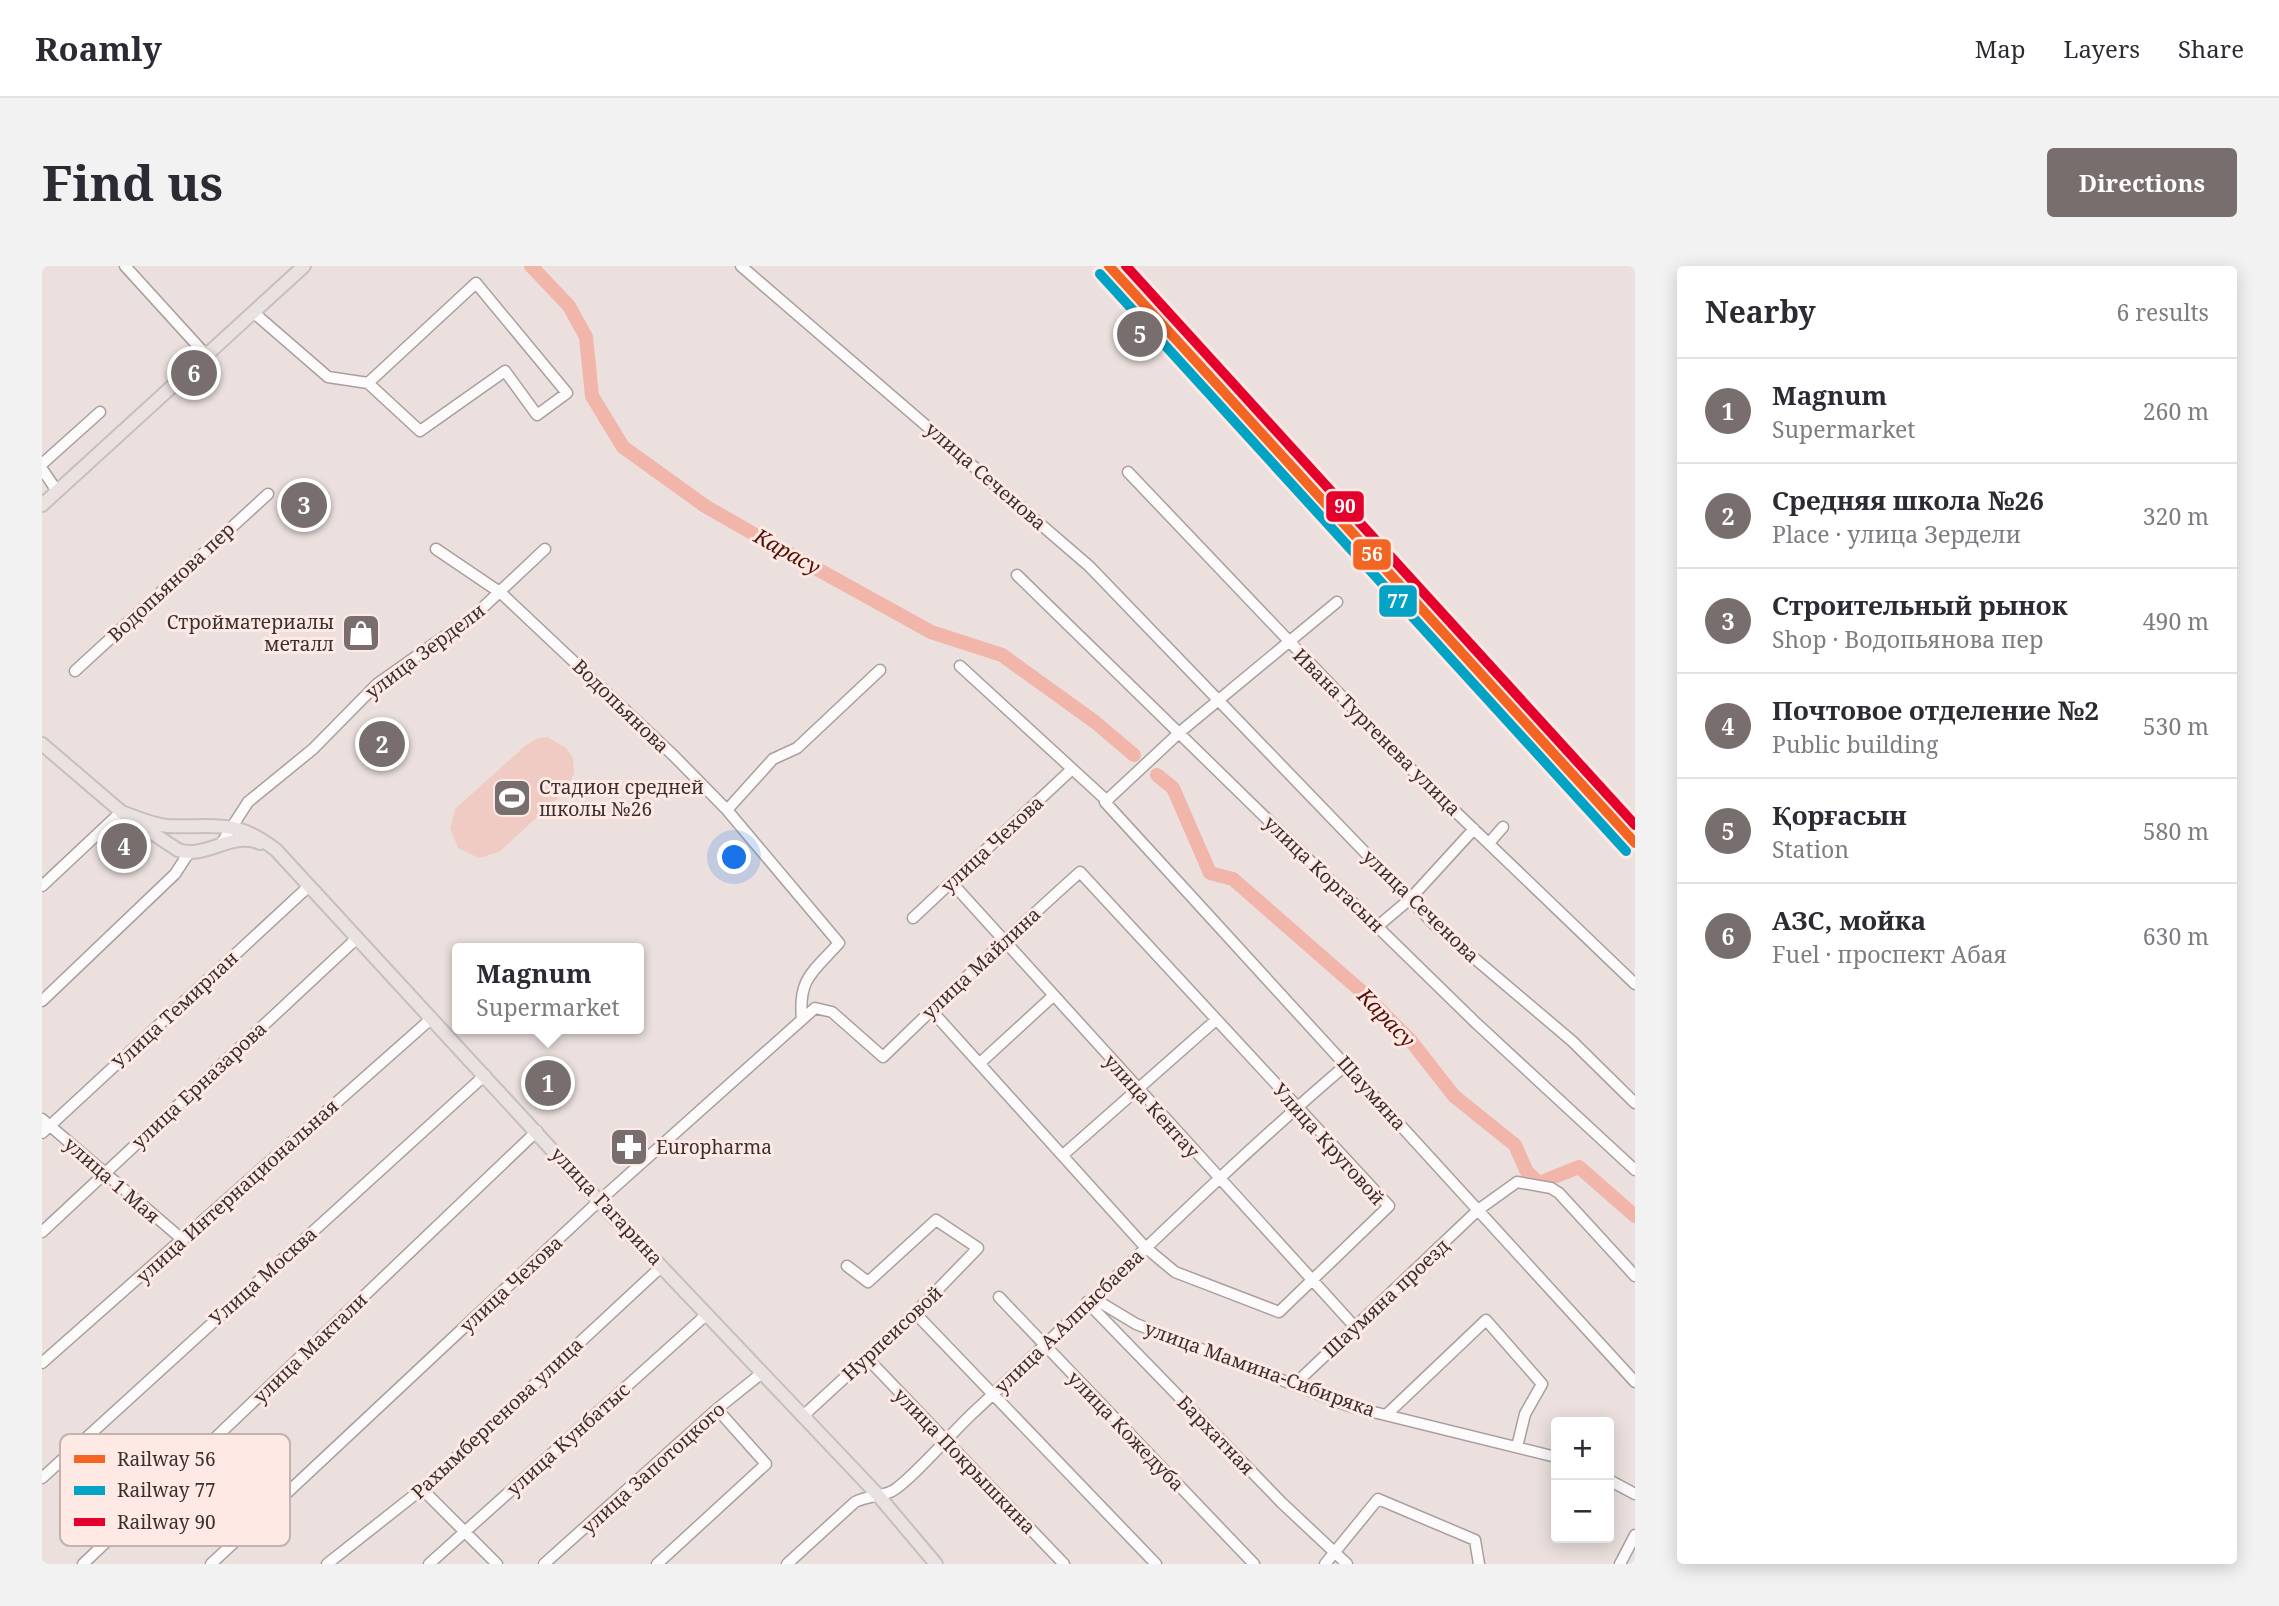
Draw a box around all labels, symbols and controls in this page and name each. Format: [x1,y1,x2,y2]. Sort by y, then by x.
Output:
text: Roamly [35,26,162,71]
text: Map [1975,32,2026,65]
text: Layers [2064,32,2140,65]
text: Share [2178,32,2244,65]
button: Directions [2047,148,2237,217]
text: Find us [42,149,223,215]
text: Nearby [1705,291,1816,332]
text: 6 results [2116,296,2209,328]
pin: 5 [1117,308,1163,360]
pin: 6 [171,347,217,399]
text: Magnum [1772,377,1887,413]
text: 1 [1722,395,1735,427]
text: 260 m [2143,395,2209,427]
text: Supermarket [1772,413,1915,445]
street label: улица Сеченова [920,416,1052,536]
pin: 3 [281,479,327,531]
text: Средняя школа №26 [1772,482,2044,518]
line badge: 90 [1325,490,1365,523]
text: 90 [1334,493,1356,519]
text: 2 [1722,500,1735,532]
text: 320 m [2143,500,2209,532]
street label: Водопьянова пер [102,516,240,648]
text: Place · улица Зердели [1772,518,2021,550]
water label: Карасу [748,521,826,581]
line badge: 56 [1352,538,1392,571]
text: 56 [1361,541,1383,567]
line badge: 77 [1378,584,1418,618]
text: Строительный рынок [1772,587,2068,623]
text: 77 [1387,588,1409,614]
street label: улица Зердели [360,597,490,705]
text: 3 [1722,605,1735,637]
text: 490 m [2143,605,2209,637]
place label: Стройматериалы металл [167,609,334,657]
shop icon: Стройматериалы металл [340,612,382,654]
text: Shop · Водопьянова пер [1772,623,2043,655]
street label: Ивана Тургенева улица [1288,643,1466,821]
street label: Водопьянова [567,653,675,759]
text: Почтовое отделение №2 [1772,692,2099,728]
text: 4 [1722,710,1735,742]
text: 530 m [2143,710,2209,742]
pin: 2 [359,718,405,770]
text: Public building [1772,728,1938,760]
place label: Стадион средней школы №26 [539,774,704,822]
sports icon: Стадион средней школы №26 [491,777,533,819]
street label: улица Чехова [935,790,1049,898]
text: Қорғасын [1772,797,1907,833]
street label: улица Коргасын [1258,810,1390,938]
text: 5 [1722,815,1735,847]
text: 580 m [2143,815,2209,847]
pin: 4 [101,820,147,872]
text: Station [1772,833,1849,865]
your location [717,840,751,874]
street label: улица Сеченова [1357,844,1485,968]
street label: улица Майлина [916,901,1046,1025]
text: АЗС, мойка [1772,902,1926,938]
text: 6 [1722,920,1735,952]
text: 630 m [2143,920,2209,952]
text: Fuel · проспект Абая [1772,938,2007,970]
popup [452,943,644,1034]
street label: Улица Темирлан [107,945,243,1075]
text: Magnum [476,955,592,991]
water label: Карасу [1351,981,1422,1053]
text: Supermarket [476,991,620,1023]
street label: улица Ерназарова [126,1016,272,1154]
street label: улица Кентау [1098,1048,1206,1164]
street label: Шаумяна [1332,1050,1412,1136]
pin: 1 [525,1057,571,1109]
street label: Улица Круговой [1267,1077,1391,1211]
street label: улица Интернациональная [130,1093,344,1289]
pharmacy icon: Europharma [608,1126,650,1168]
street label: улица 1 Мая [59,1131,166,1229]
place label: Europharma [656,1134,772,1160]
street label: улица Гагарина [545,1141,669,1271]
street label: Улица Москва [204,1221,322,1331]
street label: улица Чехова [454,1230,568,1338]
street label: Шаумяна проезд [1317,1233,1455,1363]
street label: улица А.Алпысбаева [989,1243,1149,1399]
street label: Нурпеисовой [836,1280,948,1386]
street label: улица Мактали [247,1287,373,1409]
street label: улица Мамина-Сибиряка [1141,1315,1379,1423]
street label: Рахымбергенова улица [406,1331,588,1505]
street label: улица Кожедуба [1062,1365,1190,1497]
street label: улица Кунбатыс [501,1377,635,1501]
street label: улица Покрышкина [888,1382,1042,1540]
street label: Бархатная [1172,1390,1261,1481]
street label: улица Запотоцкого [576,1396,730,1540]
map controls [1551,1417,1614,1543]
button: + [1551,1417,1614,1480]
legend [60,1434,290,1546]
text: Railway 56 [117,1446,216,1472]
text: Railway 77 [117,1477,216,1503]
button: − [1551,1480,1614,1543]
text: Railway 90 [117,1509,216,1535]

